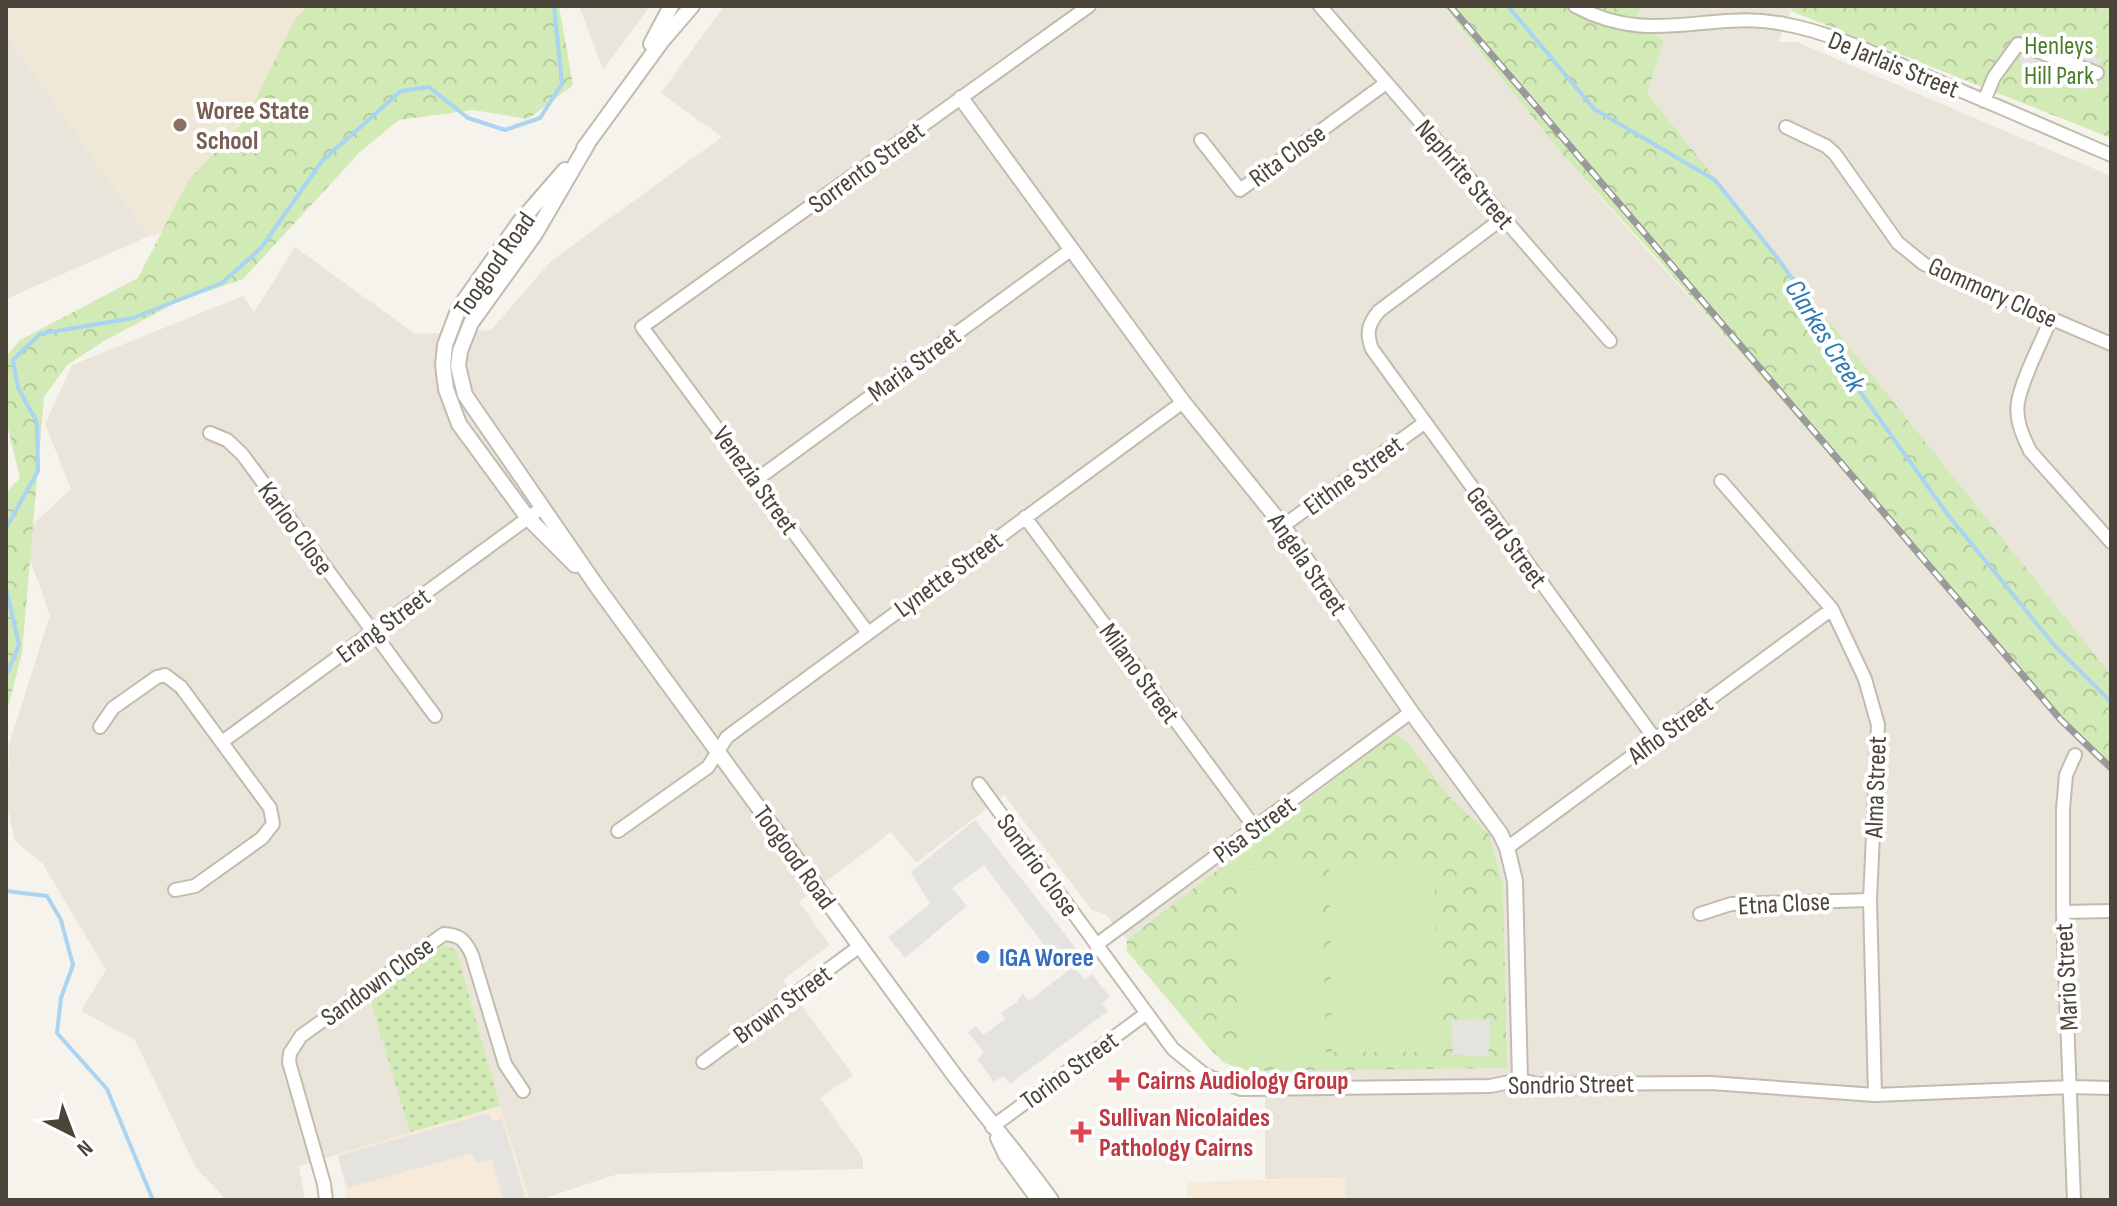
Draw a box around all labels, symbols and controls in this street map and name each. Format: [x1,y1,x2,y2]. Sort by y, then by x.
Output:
street label: De Jarlais Street [1824,25,1963,106]
park label: Henleys Hill Park [2024,31,2094,92]
place label: Woree State School [196,96,309,157]
street label: Nephrite Street [1408,114,1520,236]
marker: Woree State School [171,116,189,134]
street label: Sorrento Street [803,116,931,221]
street label: Rita Close [1244,118,1332,194]
street label: Toogood Road [448,207,542,323]
street label: Gommory Close [1923,251,2062,336]
water label: Clarkes Creek [1777,274,1873,399]
street label: Maria Street [863,321,967,409]
street label: Venezia Street [705,421,804,541]
street label: Eithne Street [1298,430,1410,523]
street label: Karloo Close [251,476,339,582]
street label: Gerard Street [1459,481,1553,595]
street label: Angela Street [1260,507,1353,622]
street label: Lynette Street [889,526,1009,625]
street label: Erang Street [331,582,437,671]
street label: Milano Street [1092,618,1185,730]
street label: Alfio Street [1622,689,1719,772]
street label: Alma Street [1859,735,1894,840]
street label: Pisa Street [1208,790,1302,870]
street label: Toogood Road [746,800,842,916]
street label: Sondrio Close [989,809,1084,923]
street label: Etna Close [1737,887,1831,922]
street label: Mario Street [2049,922,2086,1031]
street label: Sandown Close [316,931,440,1033]
place label: IGA Woree [999,943,1094,974]
marker: IGA Woree [974,948,992,966]
street label: Brown Street [728,959,838,1051]
street label: Torino Street [1015,1025,1125,1117]
place label: Cairns Audiology Group [1137,1066,1349,1097]
marker: Cairns Audiology Group [1108,1069,1130,1091]
street label: Sondrio Street [1508,1069,1634,1102]
north arrow [32,1094,112,1174]
place label: Sullivan Nicolaides Pathology Cairns [1099,1103,1270,1164]
marker: Sullivan Nicolaides Pathology Cairns [1070,1121,1092,1143]
text: N [71,1134,98,1162]

